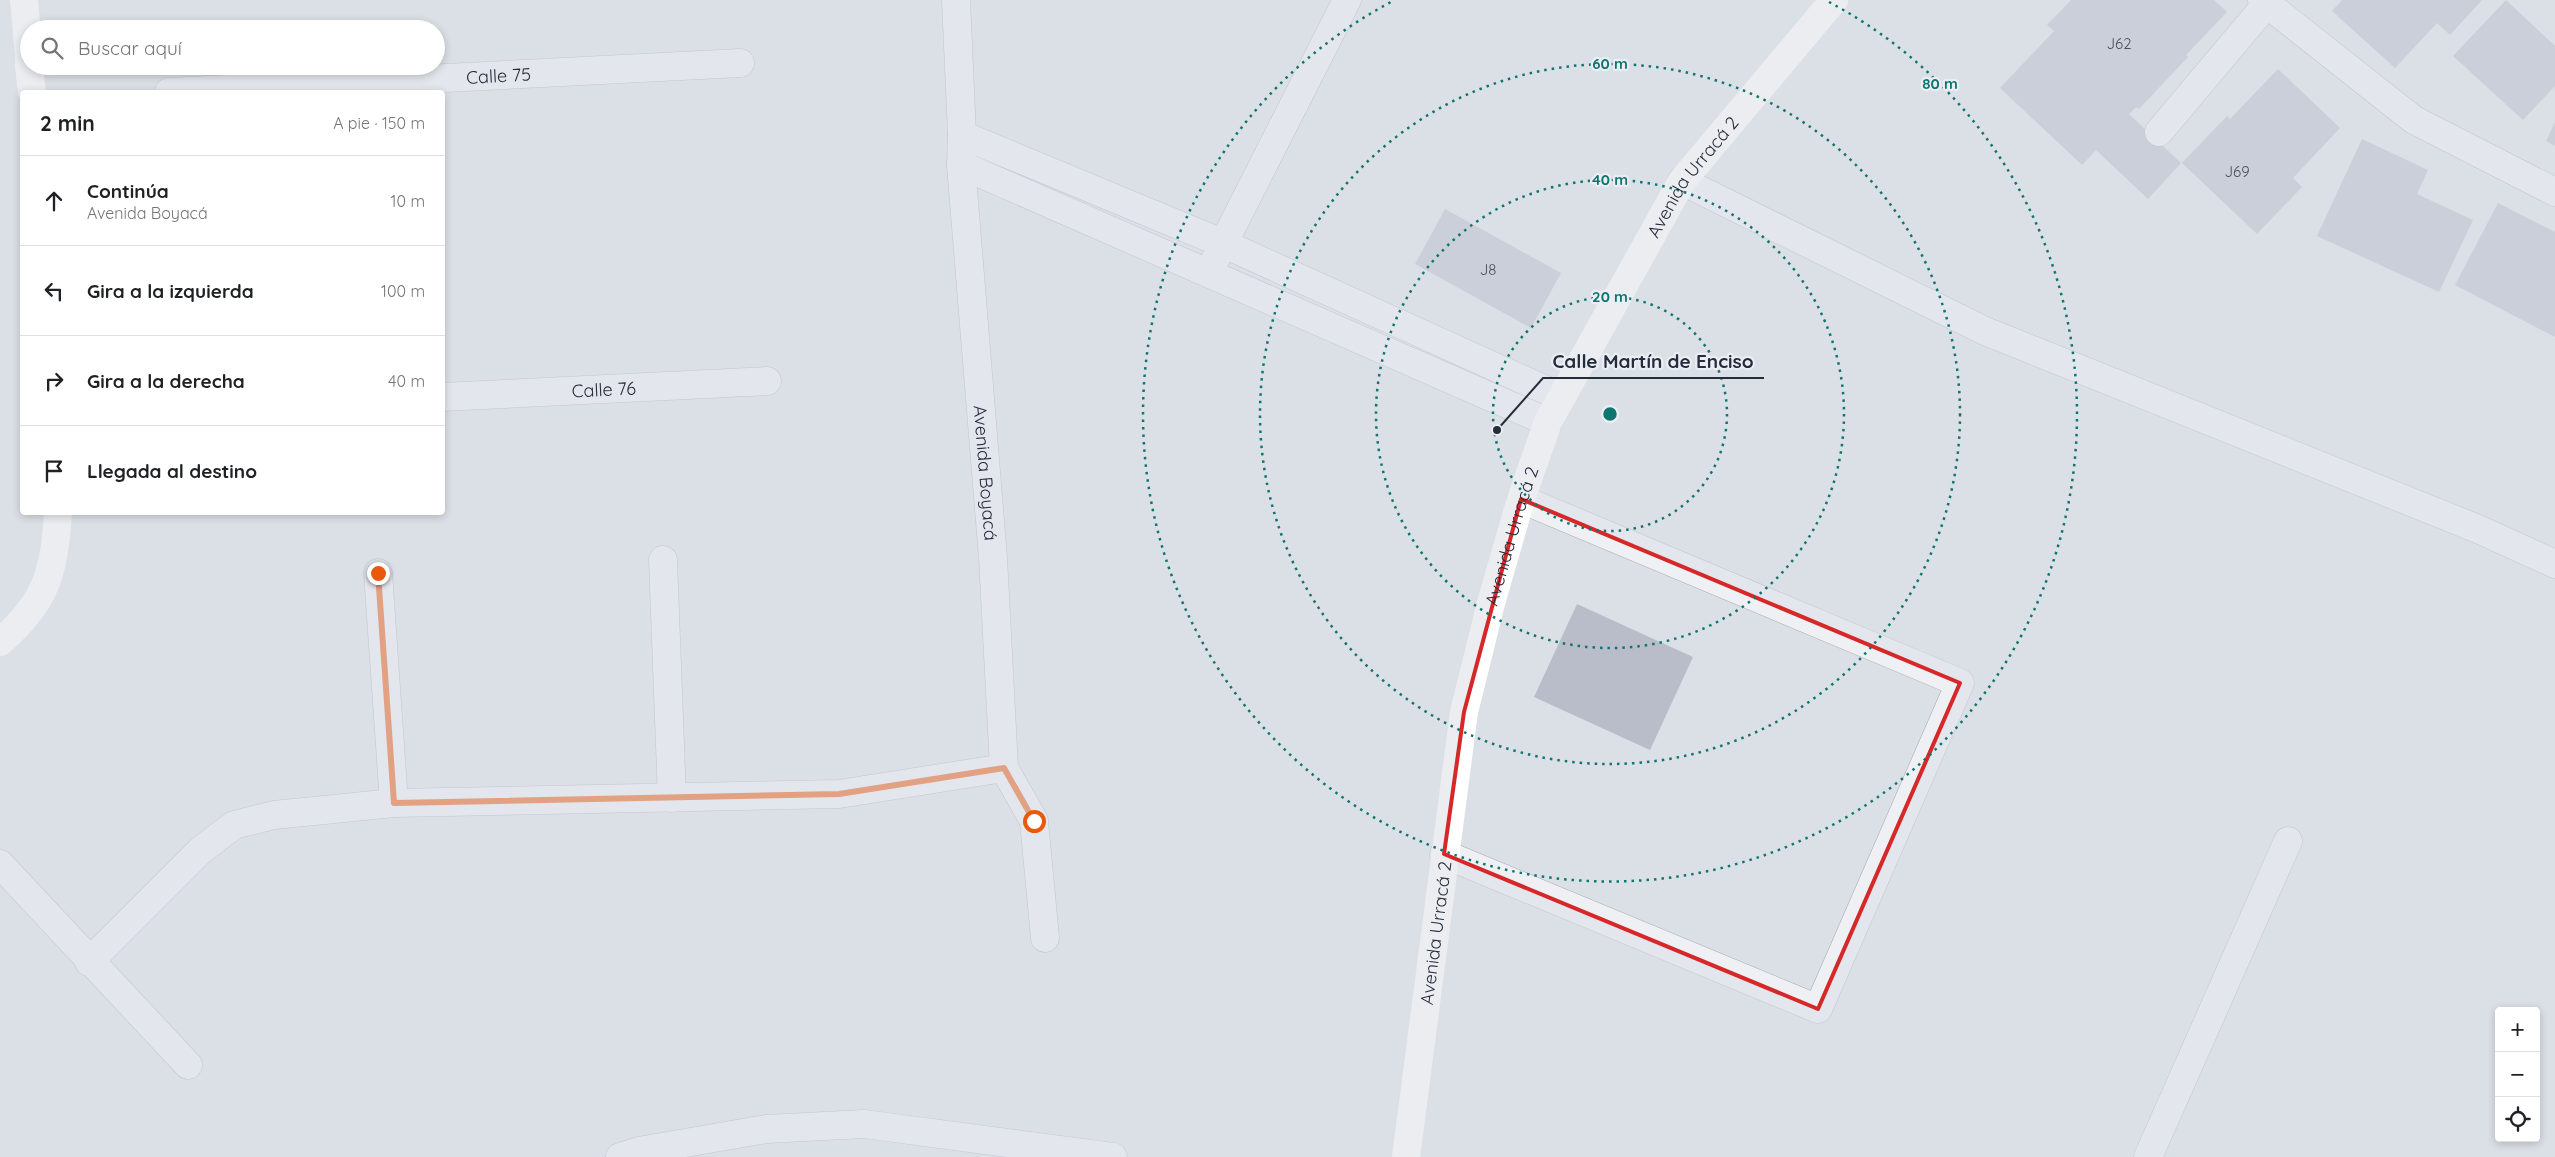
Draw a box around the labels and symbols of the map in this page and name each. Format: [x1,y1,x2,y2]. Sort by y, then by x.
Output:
house number: J62 [2107,34,2131,53]
text: 60 m [1592,54,1628,73]
street label: Calle 75 [466,62,532,88]
text: 80 m [1922,74,1958,93]
street label: Avenida Urracá 2 [1641,111,1743,242]
house number: J69 [2224,162,2250,181]
text: 40 m [1592,170,1628,189]
house number: J8 [1480,260,1496,279]
text: 20 m [1592,287,1628,306]
callout: Calle Martín de Enciso [1543,344,1764,378]
text: Calle Martín de Enciso [1552,349,1754,373]
street label: Calle 76 [571,376,637,402]
street label: Avenida Boyacá [969,404,1003,541]
centre of rings [1601,405,1619,423]
street label: Avenida Urracá 2 [1479,463,1543,608]
route end [367,562,390,585]
route start [1023,810,1046,833]
street label: Avenida Urracá 2 [1414,860,1456,1006]

